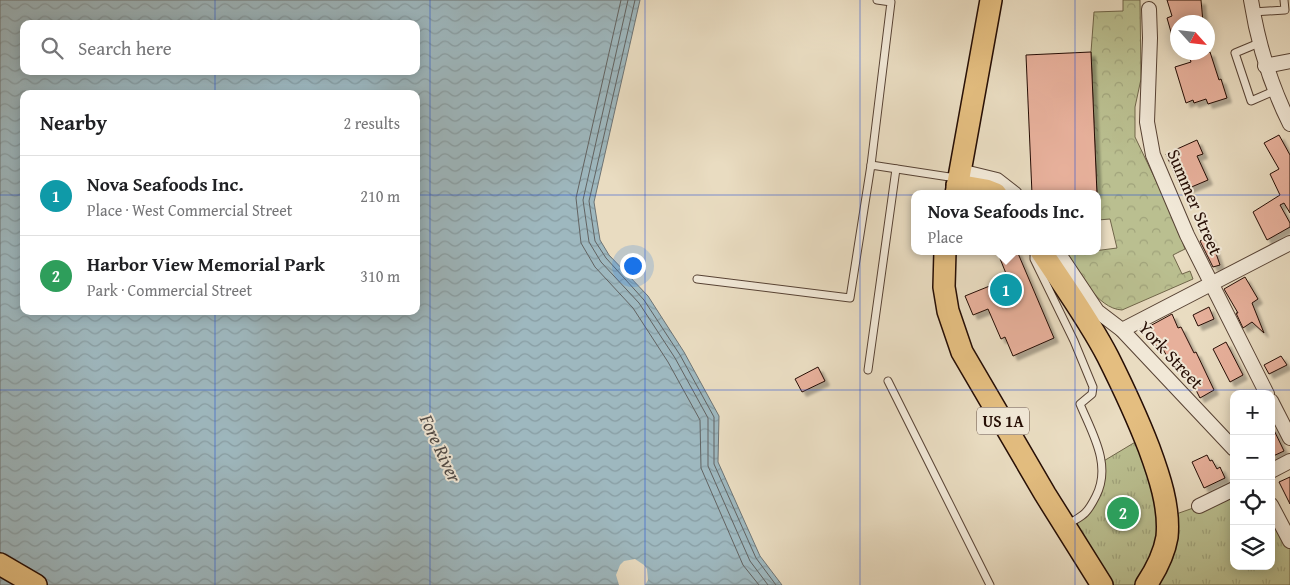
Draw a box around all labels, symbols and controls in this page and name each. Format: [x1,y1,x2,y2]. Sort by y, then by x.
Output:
north arrow [1170,15,1215,60]
search box [20,20,420,75]
icon: search [38,34,66,62]
text: Search here [78,34,172,62]
text: Nearby [40,107,107,138]
text: 2 results [343,111,400,135]
street label: Summer Street [1160,145,1230,260]
text: Nova Seafoods Inc. [87,170,244,198]
text: 1 [52,184,60,208]
text: 210 m [360,184,400,208]
popup [911,190,1101,255]
text: Nova Seafoods Inc. [928,197,1084,225]
text: Place · West Commercial Street [87,198,292,222]
text: Place [928,225,963,249]
text: Harbor View Memorial Park [87,250,325,278]
your location [620,253,646,279]
text: 2 [52,264,60,288]
text: 310 m [360,264,400,288]
pin: 1 [990,271,1022,309]
text: Park · Commercial Street [87,278,252,302]
street label: York Street [1132,315,1210,396]
map controls [1230,390,1275,570]
button: + [1230,390,1275,435]
water label: Fore River [413,408,469,488]
road number: US 1A [977,408,1029,434]
button: − [1230,435,1275,480]
button: locate [1230,480,1275,525]
pin: 2 [1107,494,1139,532]
button: layers [1230,525,1275,570]

